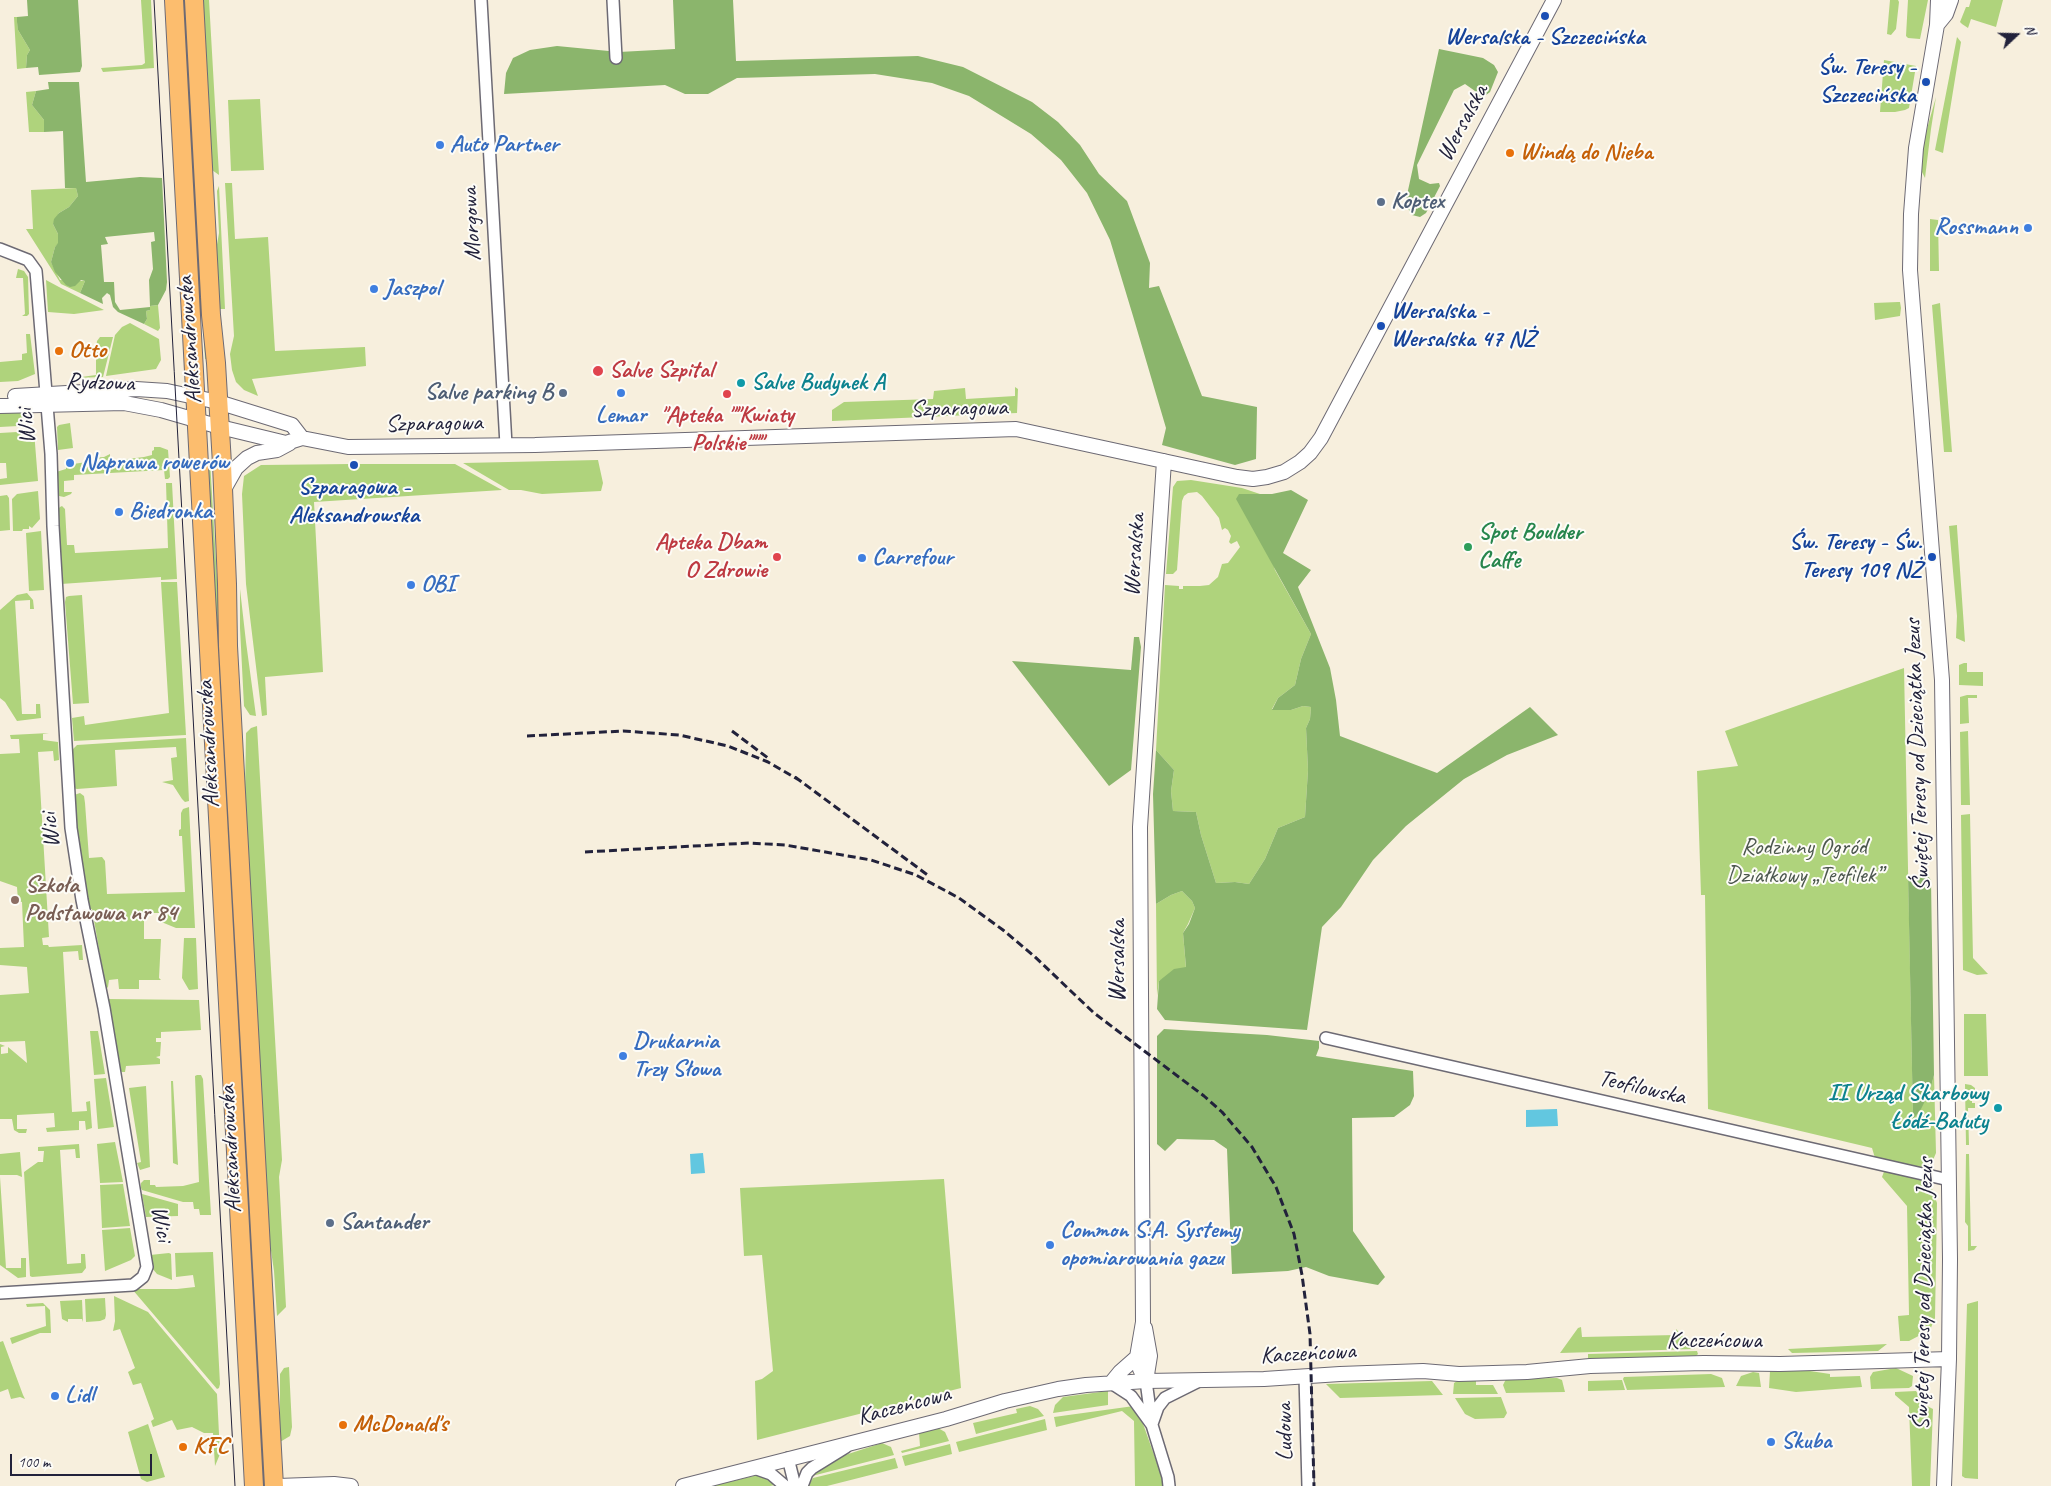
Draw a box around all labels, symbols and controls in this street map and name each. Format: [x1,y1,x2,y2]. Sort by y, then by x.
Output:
marker: Wersalska - Szczecińska [1539,10,1551,22]
north arrow [1991,10,2041,60]
text: N [2021,22,2040,37]
place label: Wersalska - Szczecińska [1445,24,1645,52]
place label: Św. Teresy - Szczecińska [1818,54,1916,110]
marker: Św. Teresy - Szczecińska [1920,76,1932,88]
street label: Wersalska [1431,80,1495,166]
place label: Auto Partner [450,131,559,159]
marker: Auto Partner [434,139,446,151]
place label: Windą do Nieba [1520,139,1653,167]
marker: Windą do Nieba [1504,147,1516,159]
street label: Morgowa [456,186,488,262]
place label: Koptex [1391,188,1444,216]
marker: Koptex [1375,196,1387,208]
place label: Rossmann [1934,214,2018,242]
marker: Rossmann [2022,222,2034,234]
street label: Aleksandrowska [171,275,209,405]
place label: Jaszpol [384,275,440,303]
marker: Jaszpol [368,283,380,295]
place label: Wersalska - Wersalska 47 NŻ [1391,298,1536,354]
marker: Wersalska - Wersalska 47 NŻ [1375,320,1387,332]
place label: Otto [69,337,106,365]
marker: Otto [53,345,65,357]
place label: Salve Szpital [609,357,713,385]
marker: Salve Szpital [591,364,605,378]
street label: Rydzowa [65,367,135,399]
place label: Salve Budynek A [751,369,885,397]
marker: Salve Budynek A [735,377,747,389]
place label: Salve parking B [424,379,553,407]
marker: Salve parking B [557,387,569,399]
marker: Lemar [615,387,627,399]
marker: "Apteka ""Kwiaty Polskie""" [721,388,733,400]
street label: Szparagowa [910,394,1008,424]
place label: Lemar [596,402,646,430]
place label: "Apteka ""Kwiaty Polskie""" [660,402,794,458]
street label: Wici [11,407,43,445]
street label: Szparagowa [385,409,483,439]
place label: Naprawa rowerów [80,449,229,477]
marker: Naprawa rowerów [64,457,76,469]
marker: Szparagowa - Aleksandrowska [348,459,360,471]
place label: Szparagowa - Aleksandrowska [289,474,419,530]
place label: Biedronka [129,498,212,526]
marker: Biedronka [113,506,125,518]
street label: Wersalska [1118,513,1152,597]
place label: Spot Boulder Caffe [1478,519,1582,575]
place label: Apteka Dbam O Zdrowie [655,529,767,585]
place label: Św. Teresy - Św. Teresy 109 NŻ [1789,529,1922,585]
marker: Spot Boulder Caffe [1462,541,1474,553]
place label: Carrefour [872,544,953,572]
marker: Apteka Dbam O Zdrowie [771,551,783,563]
marker: Św. Teresy - Św. Teresy 109 NŻ [1926,551,1938,563]
marker: Carrefour [856,552,868,564]
place label: OBI [421,571,455,599]
marker: OBI [405,579,417,591]
street label: Świętej Teresy od Dzieciątka Jezus [1899,618,1937,892]
street label: Aleksandrowska [191,680,227,808]
street label: Wici [35,811,67,849]
park label: Rodzinny Ogród Działkowy „Teofilek” [1726,834,1882,890]
place label: Szkoła Podstawowa nr 84 [25,872,177,928]
marker: Szkoła Podstawowa nr 84 [9,894,21,906]
street label: Wersalska [1104,920,1132,1002]
place label: Drukarnia Trzy Słowa [633,1028,720,1084]
marker: Drukarnia Trzy Słowa [617,1050,629,1062]
street label: Teofilowska [1596,1064,1688,1112]
place label: II Urząd Skarbowy Łódź-Bałuty [1828,1080,1988,1136]
street label: Aleksandrowska [213,1085,249,1213]
marker: II Urząd Skarbowy Łódź-Bałuty [1992,1102,2004,1114]
street label: Świętej Teresy od Dzieciątka Jezus [1907,1157,1941,1431]
street label: Wici [144,1204,178,1244]
place label: Santander [340,1209,428,1237]
marker: Santander [324,1217,336,1229]
place label: Common S.A. Systemy opomiarowania gazu [1060,1217,1239,1273]
marker: Common S.A. Systemy opomiarowania gazu [1044,1239,1056,1251]
street label: Kaczeńcowa [1666,1327,1762,1355]
street label: Kaczeńcowa [1260,1337,1356,1371]
street label: Kaczeńcowa [854,1380,954,1432]
place label: Lidl [65,1382,94,1410]
marker: Lidl [49,1390,61,1402]
street label: Ludowa [1270,1403,1300,1461]
place label: McDonald's [353,1411,448,1439]
marker: McDonald's [337,1419,349,1431]
place label: Skuba [1781,1428,1832,1456]
place label: KFC [193,1433,229,1461]
marker: Skuba [1765,1436,1777,1448]
marker: KFC [177,1441,189,1453]
scale bar [12,1444,155,1476]
text: 100 m [18,1453,50,1472]

